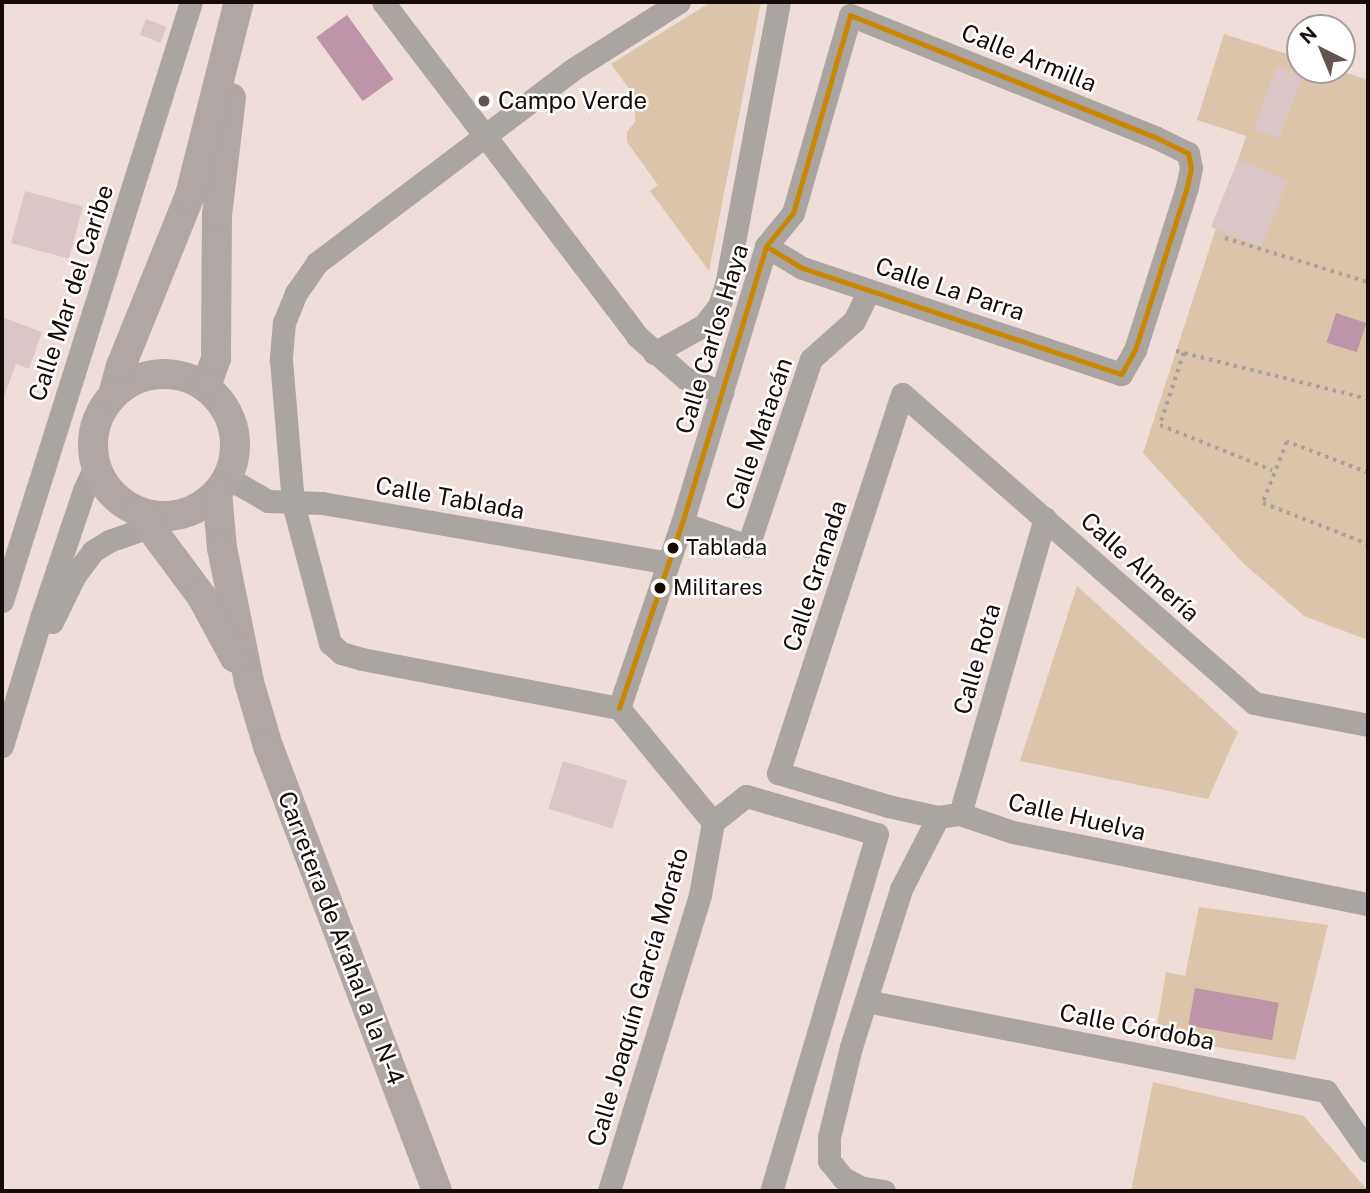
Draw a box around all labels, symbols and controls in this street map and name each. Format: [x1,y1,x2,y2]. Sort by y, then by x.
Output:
north arrow [1286,14,1356,84]
street label: Calle Armilla [957,18,1101,98]
text: N [1295,22,1321,48]
place label: Campo Verde [498,87,648,115]
marker: Campo Verde [476,93,492,109]
street label: Calle Mar del Caribe [22,181,120,405]
street label: Calle Carlos Haya [669,241,755,437]
street label: Calle La Parra [872,251,1028,327]
street label: Calle Matacán [719,354,799,514]
street label: Calle Tablada [373,471,527,525]
street label: Calle Granada [777,497,853,655]
street label: Calle Almería [1075,506,1205,628]
place label: Tablada [686,535,767,561]
marker: Tablada [666,541,680,555]
place label: Militares [673,575,763,601]
marker: Militares [653,581,667,595]
street label: Calle Rota [947,600,1007,718]
street label: Carretera de Arahal a la N-4 [272,787,410,1089]
street label: Calle Huelva [1005,787,1149,847]
street label: Calle Joaquín García Morato [582,844,694,1150]
street label: Calle Córdoba [1057,998,1217,1056]

